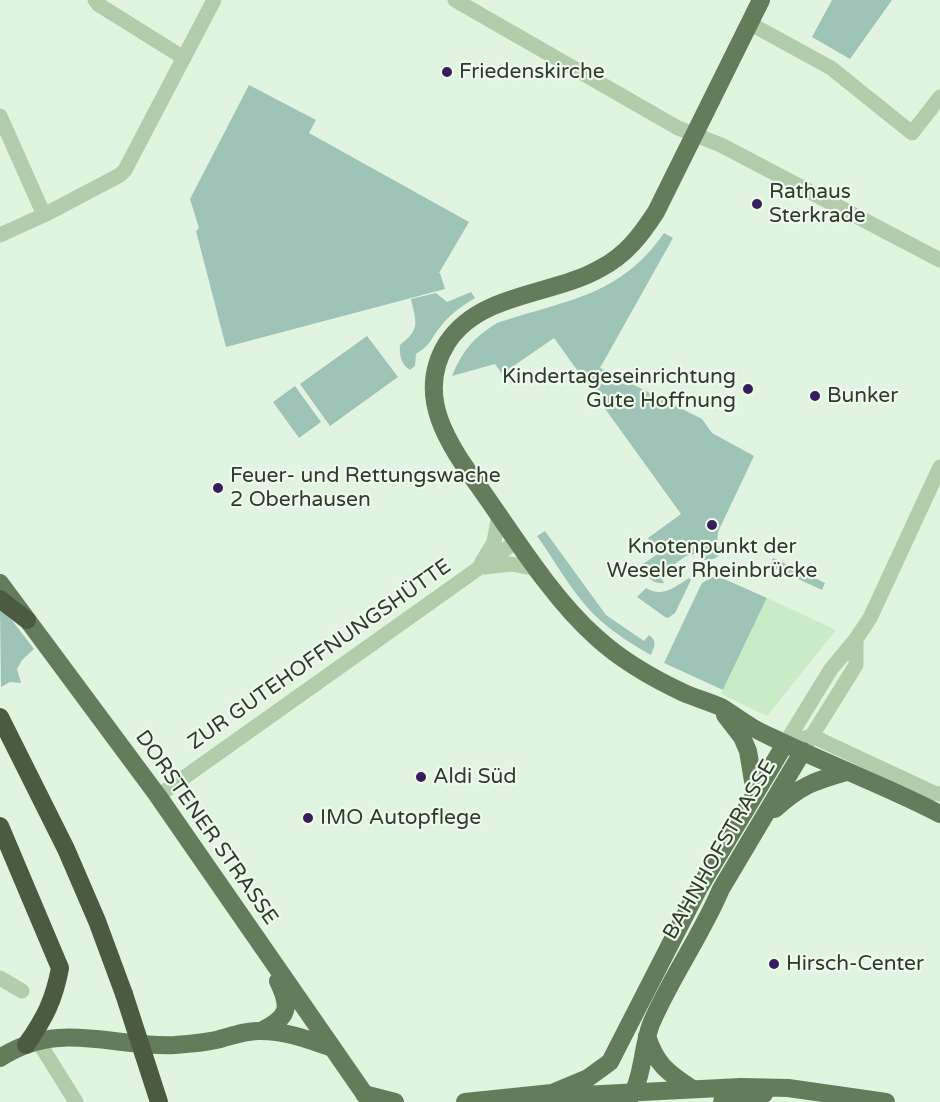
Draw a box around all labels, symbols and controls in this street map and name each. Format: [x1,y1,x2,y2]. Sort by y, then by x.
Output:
place label: Friedenskirche [459,59,605,85]
marker: Friedenskirche [440,65,454,79]
place label: Rathaus Sterkrade [769,179,866,229]
marker: Rathaus Sterkrade [750,197,764,211]
place label: Kindertageseinrichtung Gute Hoffnung [502,364,736,414]
marker: Kindertageseinrichtung Gute Hoffnung [741,382,755,396]
place label: Bunker [827,383,898,409]
marker: Bunker [808,389,822,403]
place label: Feuer- und Rettungswache 2 Oberhausen [230,463,501,513]
marker: Feuer- und Rettungswache 2 Oberhausen [211,481,225,495]
marker: Knotenpunkt der Weseler Rheinbrücke [705,518,719,532]
place label: Knotenpunkt der Weseler Rheinbrücke [607,534,817,584]
street label: ZUR GUTEHOFFNUNGSHÜTTE [184,554,456,756]
street label: DORSTENER STRASSE [129,726,283,930]
street label: BAHNHOFSTRASSE [658,756,782,944]
place label: Aldi Süd [433,764,516,790]
marker: Aldi Süd [414,770,428,784]
place label: IMO Autopflege [320,805,481,831]
marker: IMO Autopflege [301,811,315,825]
place label: Hirsch-Center [786,951,924,977]
marker: Hirsch-Center [767,957,781,971]

